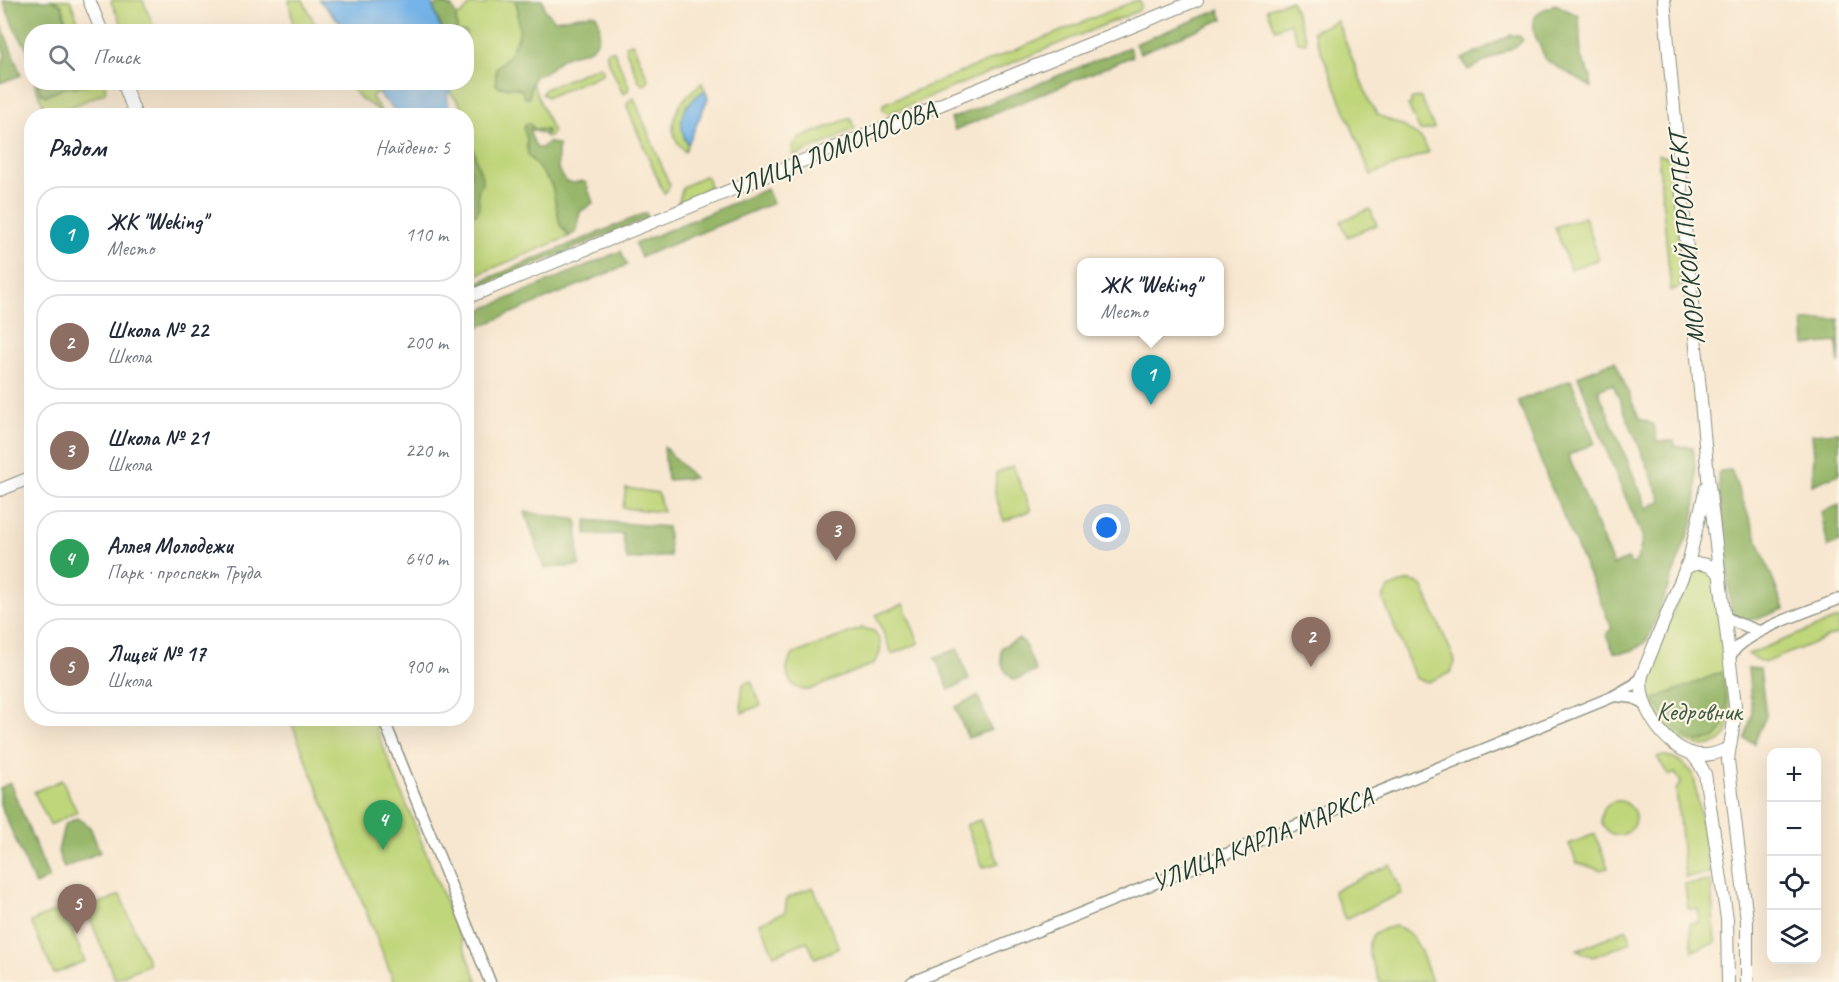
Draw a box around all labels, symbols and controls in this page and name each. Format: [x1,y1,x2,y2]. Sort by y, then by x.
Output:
search box [24,24,474,90]
icon: search [45,41,78,74]
text: Поиск [93,43,139,71]
street label: УЛИЦА ЛОМОНОСОВА [724,92,942,206]
street label: МОРСКОЙ ПРОСПЕКТ [1660,123,1712,346]
text: Рядом [48,131,106,164]
text: Найдено: 5 [375,135,450,160]
text: ЖК "Weking" [107,208,207,236]
text: 1 [65,222,74,247]
text: 110 m [405,222,448,247]
text: Место [107,236,154,261]
popup [1077,258,1224,336]
text: ЖК "Weking" [1101,271,1200,299]
text: Место [1101,299,1148,324]
text: Школа № 22 [107,316,208,344]
text: 2 [65,330,74,355]
text: 200 m [405,330,448,355]
text: Школа [107,344,151,369]
pin: 1 [1132,356,1170,405]
text: Школа № 21 [107,424,208,452]
text: 3 [65,438,74,463]
text: 220 m [405,438,448,463]
text: Школа [107,452,151,477]
pin: 3 [816,512,856,561]
your location [1092,513,1121,542]
text: Аллея Молодежи [107,532,233,560]
text: 4 [65,546,74,571]
text: 640 m [405,546,448,571]
text: Парк · проспект Труда [107,560,261,585]
pin: 2 [1292,618,1330,667]
text: Лицей № 17 [107,640,205,668]
text: 5 [65,654,74,679]
text: 900 m [405,654,448,679]
text: Школа [107,668,151,693]
park label: Кедровник [1656,695,1744,728]
map controls [1767,748,1821,964]
button: + [1767,748,1821,802]
street label: УЛИЦА КАРЛА МАРКСА [1147,779,1379,899]
pin: 4 [364,800,403,850]
button: − [1767,802,1821,856]
button: locate [1767,856,1821,910]
pin: 5 [58,884,97,934]
button: layers [1767,910,1821,964]

